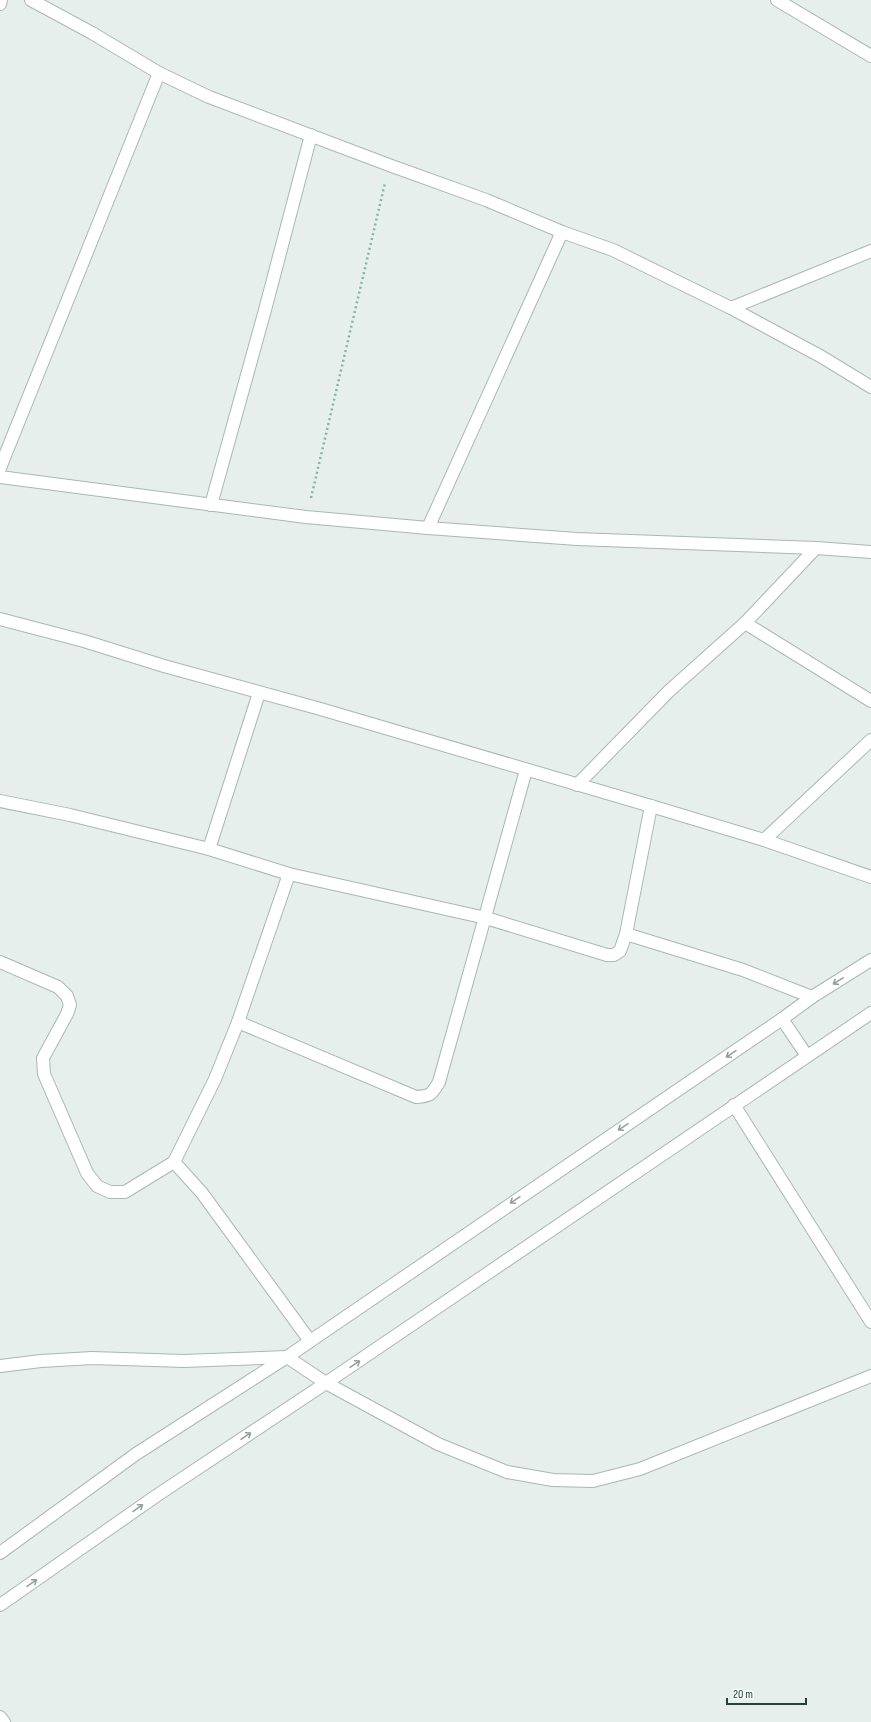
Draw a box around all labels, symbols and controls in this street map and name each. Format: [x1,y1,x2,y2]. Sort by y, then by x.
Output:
one-way arrow [832,977,844,985]
one-way arrow [726,1050,737,1058]
one-way arrow [618,1123,629,1131]
one-way arrow [510,1196,521,1204]
one-way arrow [349,1360,360,1368]
one-way arrow [241,1432,252,1440]
one-way arrow [133,1504,144,1512]
one-way arrow [26,1579,37,1587]
scale bar [727,1680,806,1706]
text: 20 m [733,1687,753,1702]

